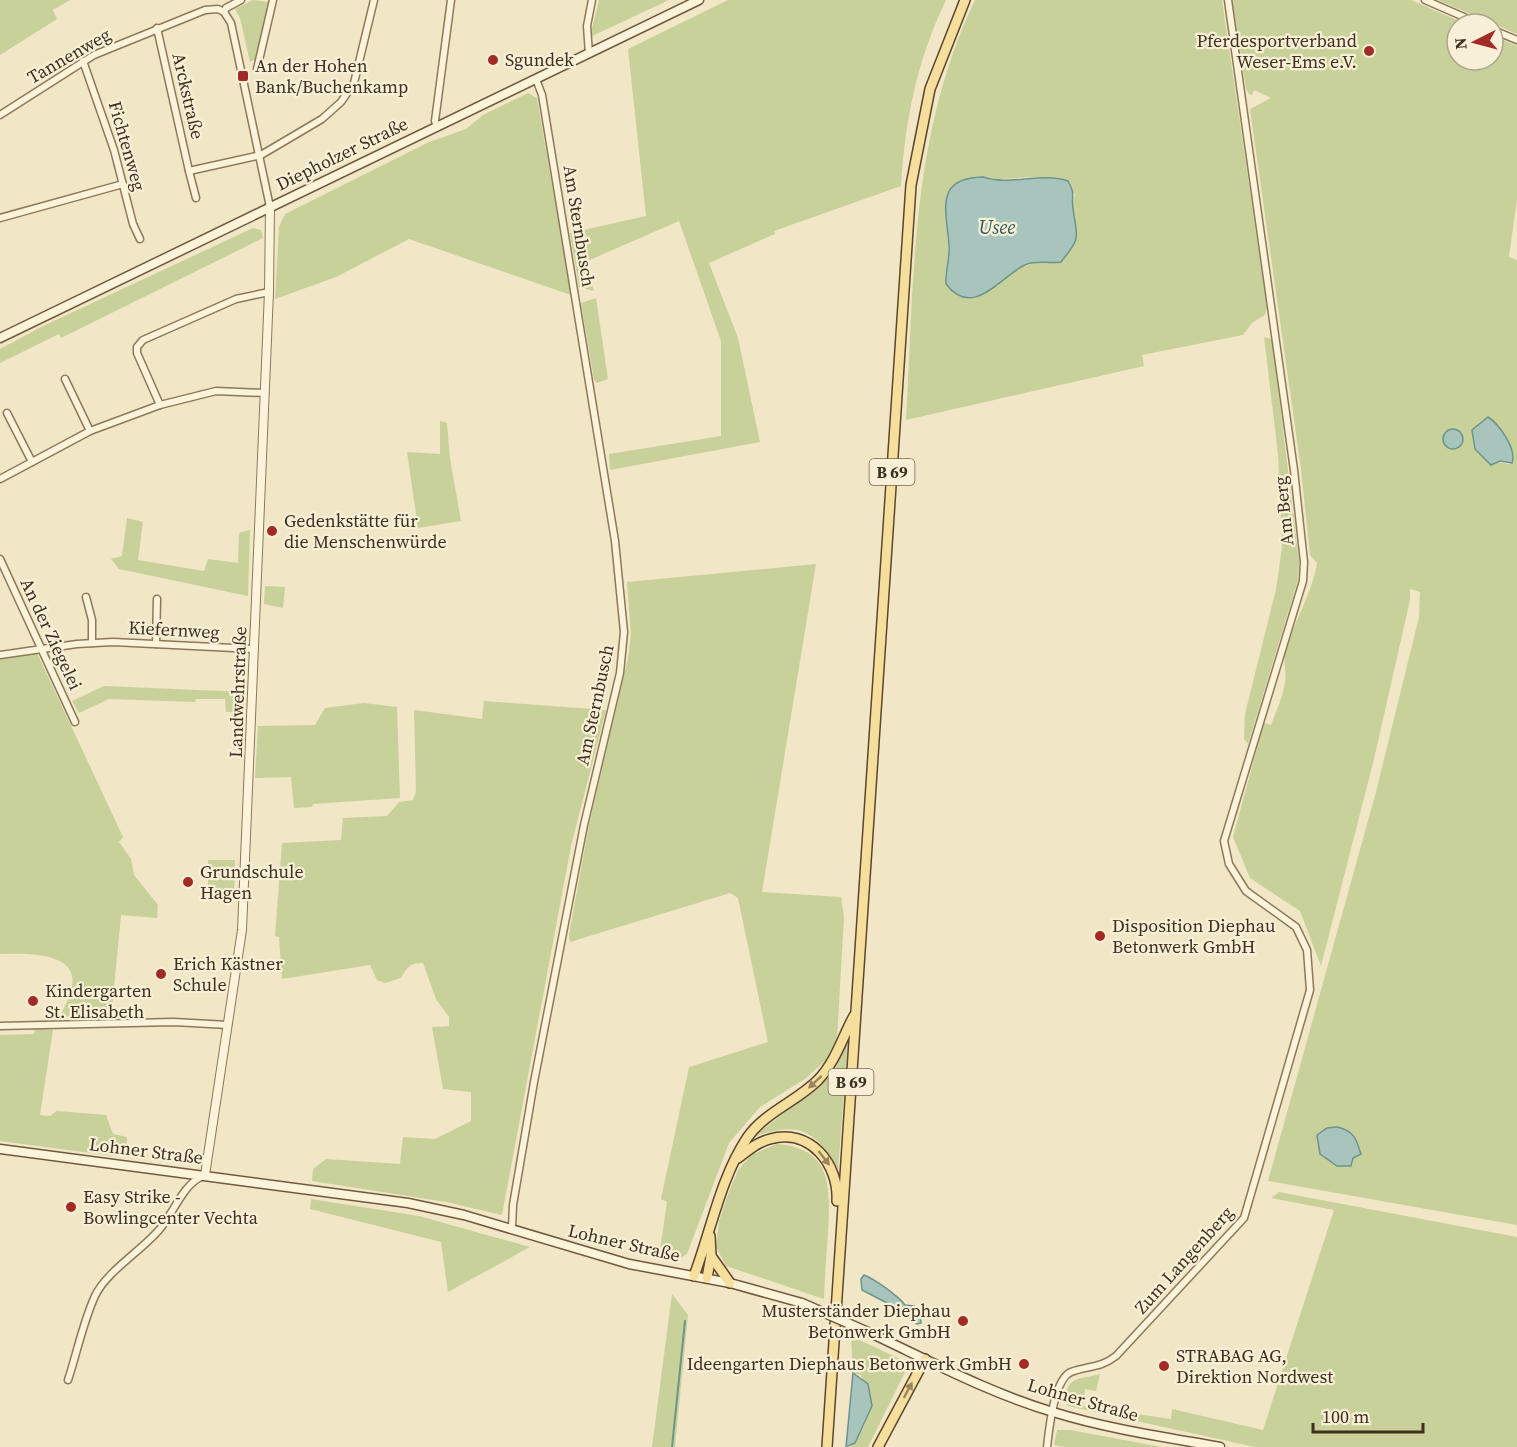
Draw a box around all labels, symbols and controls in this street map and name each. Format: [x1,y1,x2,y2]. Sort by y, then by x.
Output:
north arrow [1445,12,1505,72]
street label: Tannenweg [22,22,115,90]
place label: Pferdesportverband Weser-Ems e.V. [1196,28,1357,74]
text: N [1448,36,1472,51]
marker: Pferdesportverband Weser-Ems e.V. [1362,44,1376,58]
place label: Sgundek [505,47,574,72]
street label: Arckstraße [166,50,211,141]
place label: An der Hohen Bank/Buchenkamp [255,53,408,99]
marker: Sgundek [486,53,500,67]
marker: An der Hohen Bank/Buchenkamp [236,69,250,83]
street label: Fichtenweg [103,98,152,194]
street label: Diepholzer Straße [272,111,412,196]
street label: Am Sternbusch [558,163,601,289]
water label: Usee [979,213,1015,241]
road number: B 69 [870,459,914,485]
street label: Am Berg [1267,475,1300,547]
place label: Gedenkstätte für die Menschenwürde [284,508,447,554]
marker: Gedenkstätte für die Menschenwürde [265,524,279,538]
street label: An der Ziegelei [15,574,88,694]
street label: Kiefernweg [128,615,220,644]
street label: Landwehrstraße [223,626,252,758]
street label: Am Sternbusch [570,642,620,768]
place label: Grundschule Hagen [200,859,304,905]
marker: Grundschule Hagen [181,875,195,889]
place label: Disposition Diephau Betonwerk GmbH [1112,913,1275,959]
marker: Disposition Diephau Betonwerk GmbH [1093,929,1107,943]
place label: Erich Kästner Schule [173,951,283,997]
marker: Erich Kästner Schule [154,967,168,981]
place label: Kindergarten St. Elisabeth [45,978,152,1024]
marker: Kindergarten St. Elisabeth [26,994,40,1008]
road number: B 69 [828,1069,874,1095]
one-way arrow [808,1074,822,1088]
street label: Lohner Straße [88,1131,204,1170]
one-way arrow [817,1150,830,1166]
place label: Easy Strike - Bowlingcenter Vechta [83,1184,259,1230]
marker: Easy Strike - Bowlingcenter Vechta [64,1200,78,1214]
street label: Zum Langenberg [1129,1200,1239,1319]
street label: Lohner Straße [566,1217,683,1268]
place label: Musterständer Diephau Betonwerk GmbH [762,1298,951,1344]
marker: Musterständer Diephau Betonwerk GmbH [956,1314,970,1328]
place label: STRABAG AG, Direktion Nordwest [1176,1343,1333,1389]
place label: Ideengarten Diephaus Betonwerk GmbH [687,1351,1012,1376]
marker: Ideengarten Diephaus Betonwerk GmbH [1017,1357,1031,1371]
marker: STRABAG AG, Direktion Nordwest [1157,1359,1171,1373]
street label: Lohner Straße [1025,1372,1142,1427]
one-way arrow [903,1381,913,1398]
scale bar [1313,1396,1422,1434]
text: 100 m [1322,1404,1369,1429]

